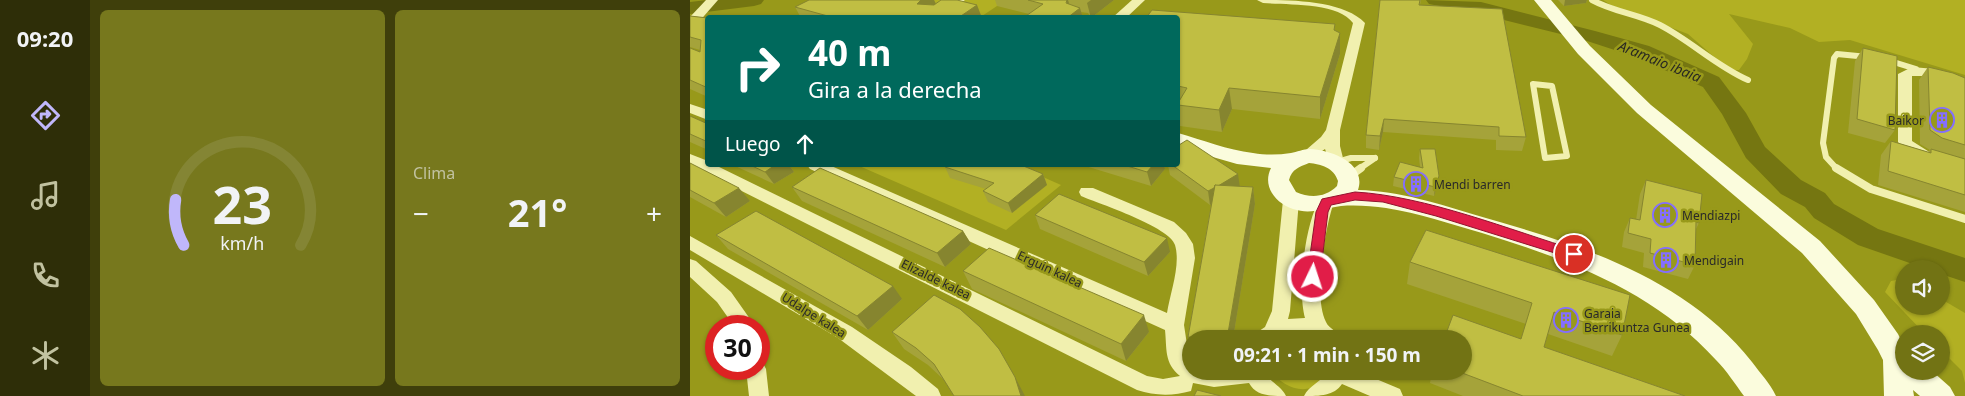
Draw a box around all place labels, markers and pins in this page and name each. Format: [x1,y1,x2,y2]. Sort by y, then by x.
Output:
building icon: Baikor [1929,107,1955,133]
place label: Baikor [1888,112,1924,129]
building icon: Mendi barren [1403,171,1429,197]
place label: Mendi barren [1434,176,1511,193]
building icon: Mendiazpi [1652,202,1678,228]
place label: Mendiazpi [1682,207,1740,224]
pin [1553,233,1595,275]
building icon: Mendigain [1653,247,1679,273]
place label: Mendigain [1684,252,1744,269]
place label: Garaia Berrikuntza Gunea [1584,305,1690,336]
building icon: Garaia Berrikuntza Gunea [1553,307,1579,333]

